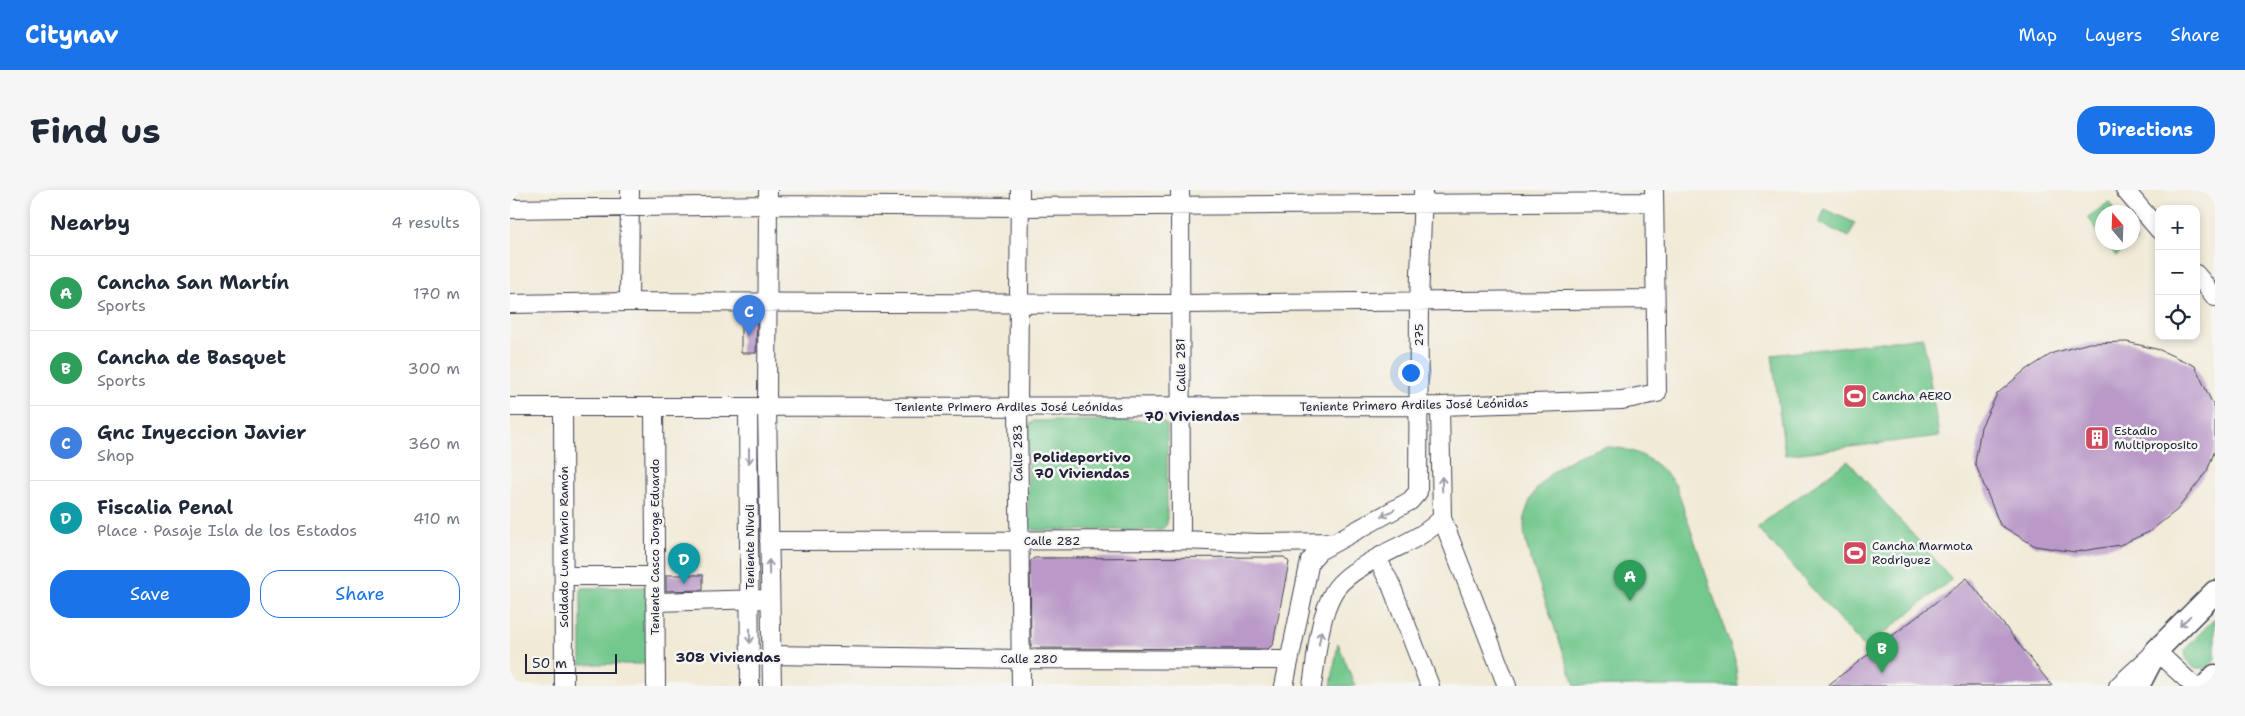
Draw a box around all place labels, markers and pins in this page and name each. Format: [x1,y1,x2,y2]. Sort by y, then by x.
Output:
pin: C [733,295,765,336]
sports icon: Cancha AERO [1842,383,1868,409]
place label: Cancha AERO [1872,388,1952,404]
place label: Estadio Multiproposito [2114,423,2198,453]
building icon: Estadio Multiproposito [2084,425,2110,451]
place label: Cancha Marmota Rodriguez [1872,538,1973,568]
sports icon: Cancha Marmota Rodriguez [1842,540,1868,566]
pin: D [668,543,700,584]
pin: A [1614,560,1646,601]
pin: B [1866,632,1898,673]

